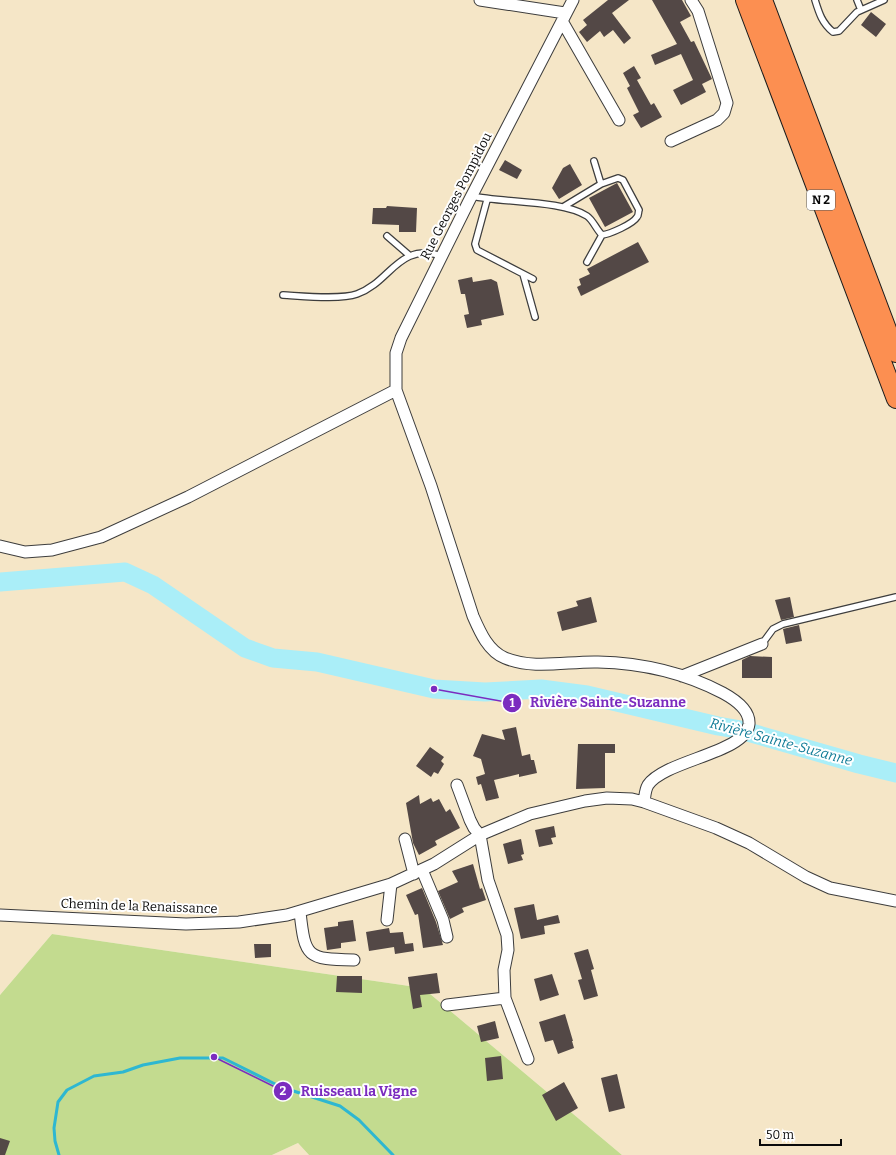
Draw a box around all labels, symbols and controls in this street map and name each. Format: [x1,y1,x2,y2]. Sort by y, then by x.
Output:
street label: Rue Georges Pompidou [417,130,495,262]
road number: N 2 [807,190,835,210]
callout: Rivière Sainte-Suzanne [502,690,694,716]
text: Rivière Sainte-Suzanne [530,694,686,711]
text: 1 [509,696,515,710]
water label: Rivière Sainte-Suzanne [708,715,854,769]
street label: Chemin de la Renaissance [60,896,218,916]
callout: Ruisseau la Vigne [273,1078,425,1104]
text: Ruisseau la Vigne [301,1083,417,1100]
text: 2 [280,1084,287,1098]
scale bar [760,1121,841,1147]
text: 50 m [766,1128,795,1142]

